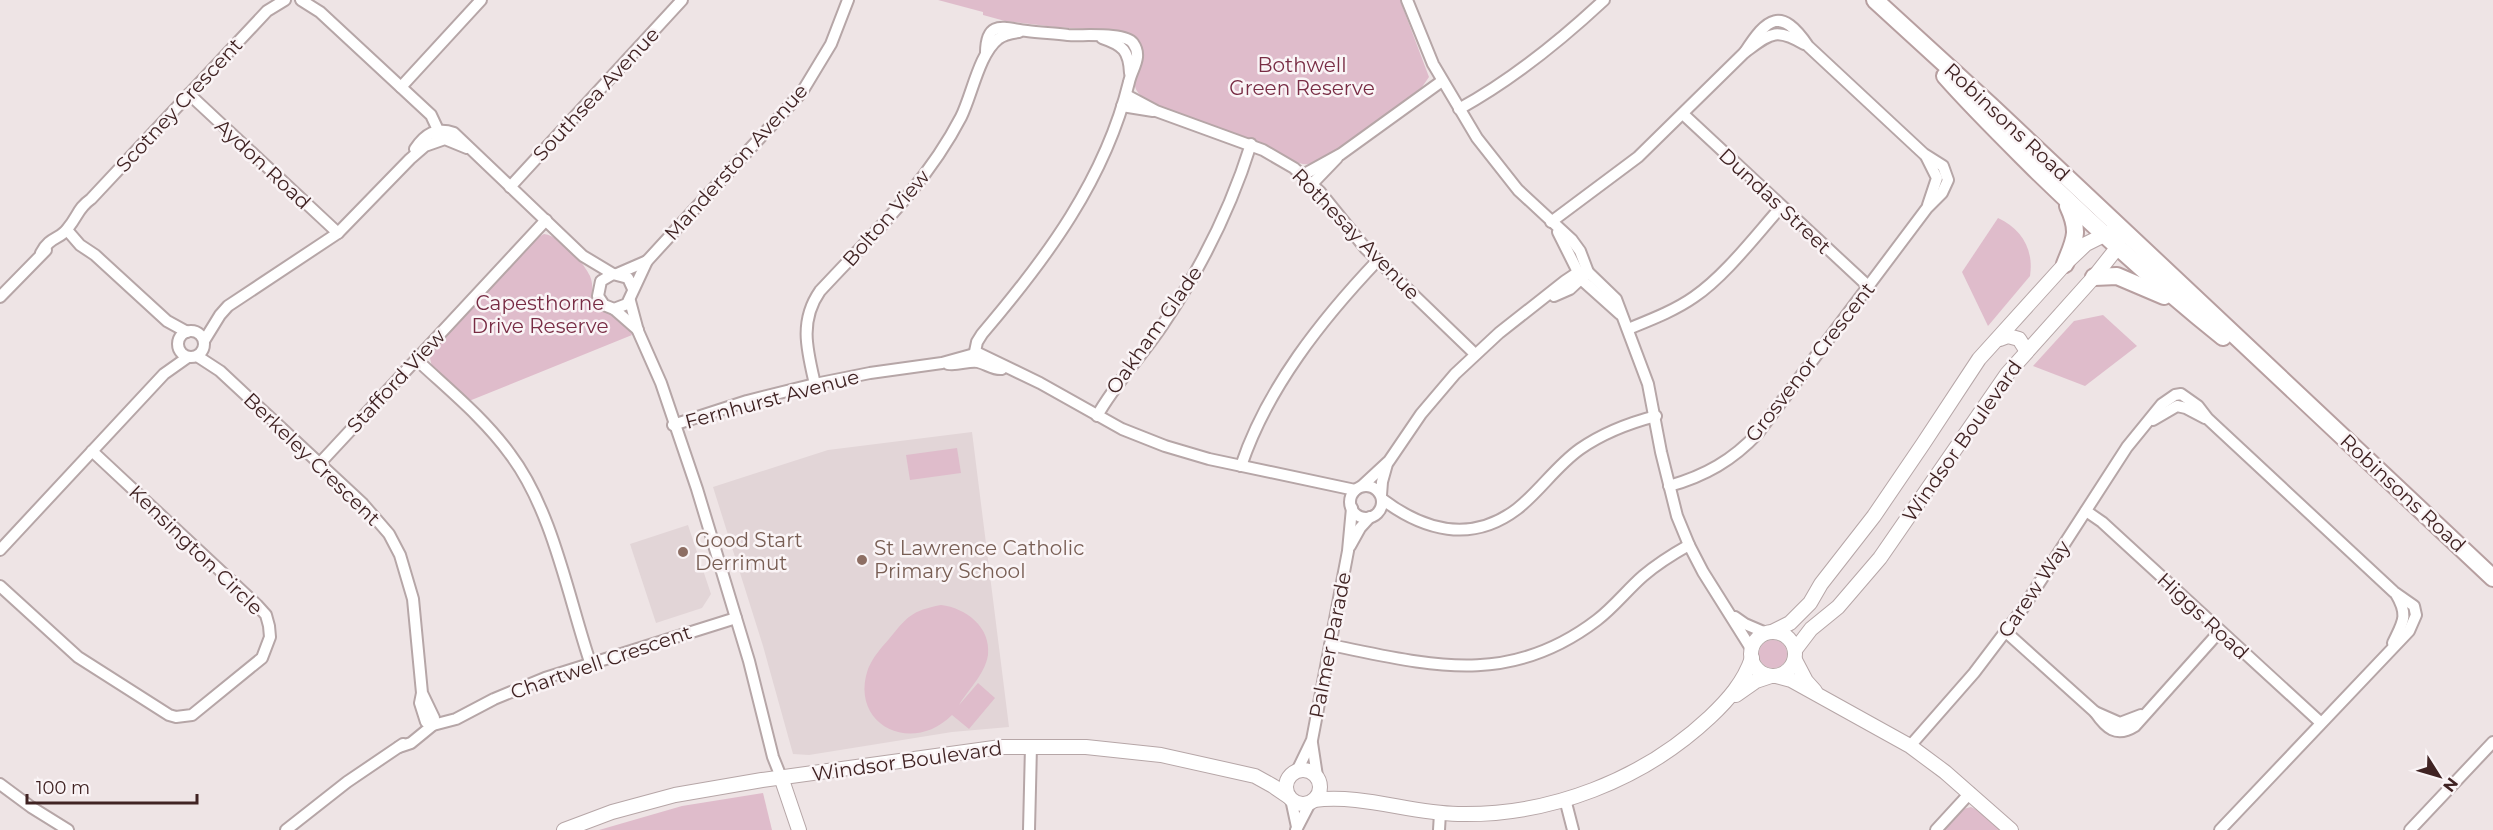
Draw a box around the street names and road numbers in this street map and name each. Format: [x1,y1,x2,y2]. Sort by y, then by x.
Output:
street label: Southsea Avenue [528,22,664,166]
street label: Scotney Crescent [111,33,247,177]
street label: Robinsons Road [1939,58,2075,186]
street label: Manderston Avenue [659,79,813,245]
street label: Aydon Road [210,114,316,214]
street label: Dundas Street [1714,143,1836,259]
street label: Rothesay Avenue [1287,163,1425,305]
street label: Bolton View [837,164,935,271]
street label: Oakham Glade [1101,261,1207,399]
street label: Grosvenor Crescent [1740,277,1880,447]
street label: Stafford View [342,324,450,438]
street label: Windsor Boulevard [1897,356,2027,526]
street label: Fernhurst Avenue [682,364,862,434]
street label: Berkeley Crescent [239,388,385,530]
street label: Robinsons Road [2335,429,2471,557]
street label: Kensington Circle [124,480,268,620]
street label: Carew Way [1993,536,2075,642]
street label: Higgs Road [2152,568,2254,664]
street label: Palmer Parade [1304,570,1356,720]
street label: Chartwell Crescent [507,620,695,704]
street label: Windsor Boulevard [810,736,1004,786]

